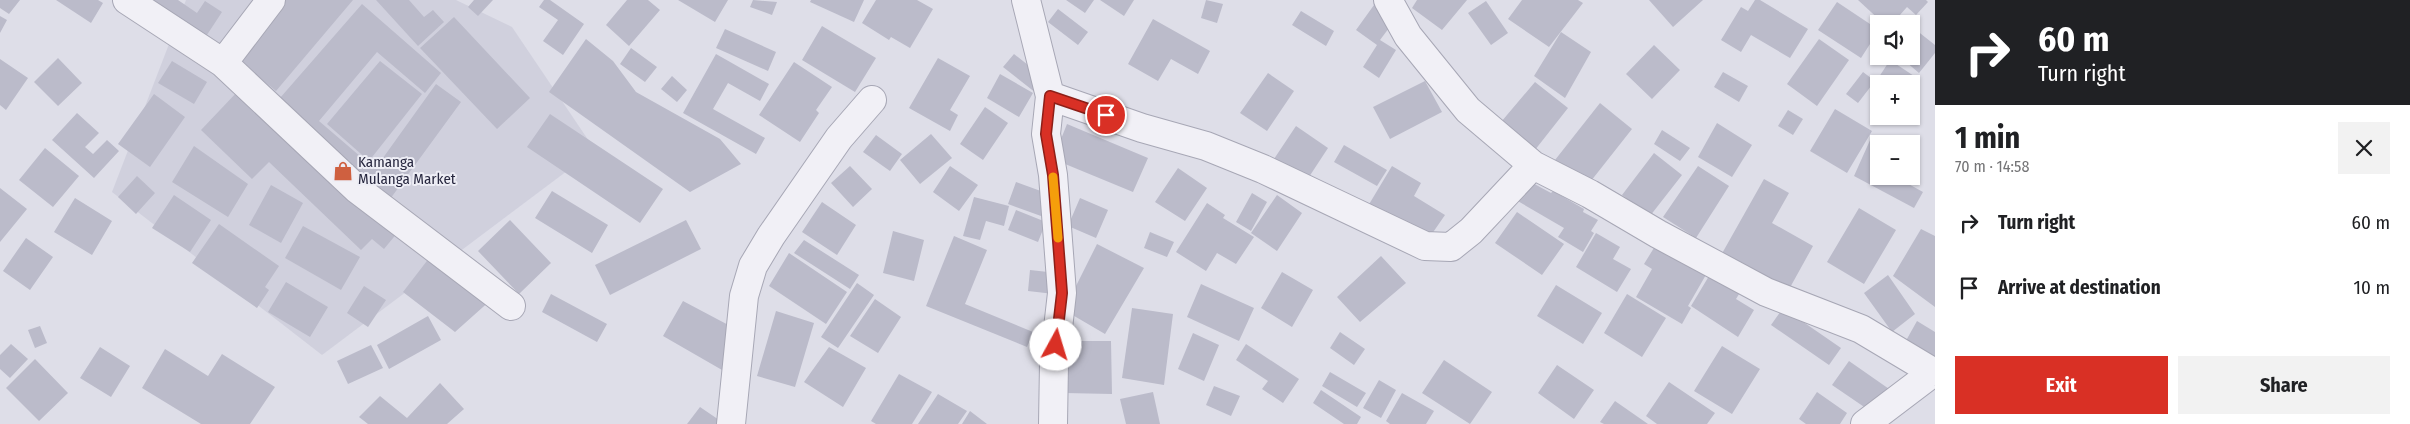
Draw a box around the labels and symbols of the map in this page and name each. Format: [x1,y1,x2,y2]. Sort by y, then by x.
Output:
pin [1085,94,1127,136]
place label: Kamanga Mulanga Market [358,153,456,188]
shop icon: Kamanga Mulanga Market [332,160,354,182]
position arrow [1029,318,1081,370]

